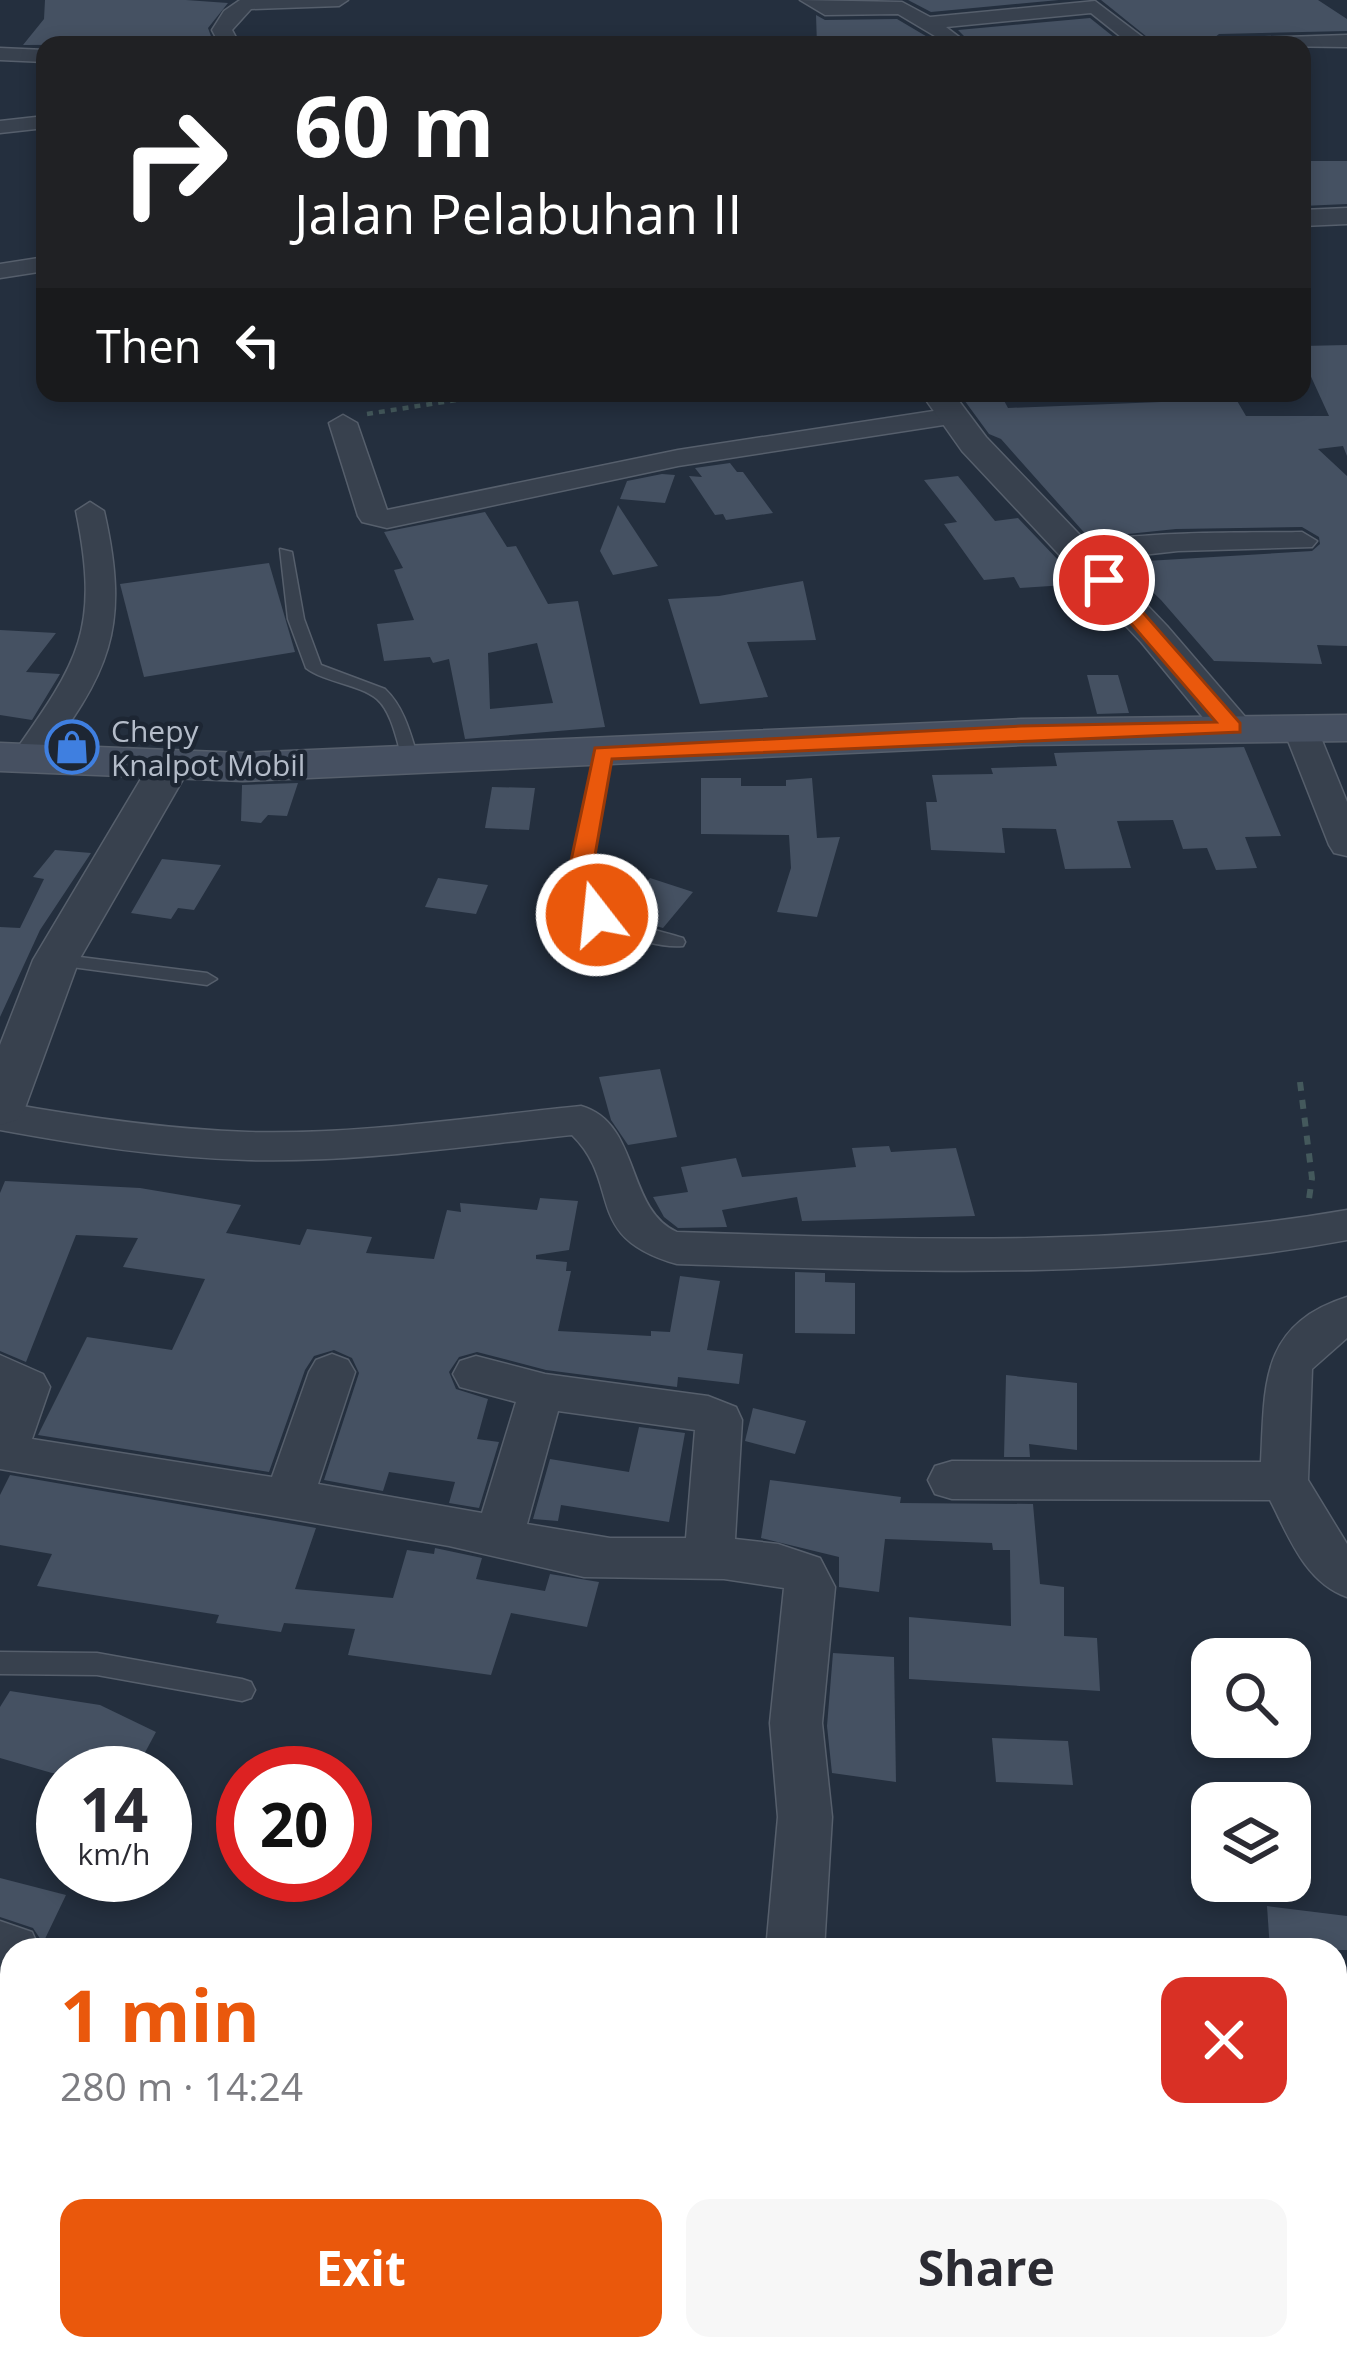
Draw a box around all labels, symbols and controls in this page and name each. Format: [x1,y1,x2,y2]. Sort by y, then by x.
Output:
text: 60 m [294,67,494,182]
icon: right [96,84,252,240]
text: Jalan Pelabuhan II [294,176,742,250]
icon: left [225,312,291,378]
text: Then [96,315,201,376]
pin [1053,529,1155,631]
icon: arrive [1071,547,1137,613]
place label: Chepy Knalpot Mobil [111,710,305,785]
shop icon: Chepy Knalpot Mobil [44,719,100,775]
position arrow [534,852,660,978]
map controls [1191,1638,1311,1902]
button: search [1191,1638,1311,1758]
speed limit sign: 20 [216,1746,372,1902]
text: 14 [80,1768,148,1850]
button: layers [1191,1782,1311,1902]
text: km/h [78,1833,150,1874]
text: 1 min [60,1965,260,2063]
button: close [1161,1977,1287,2103]
text: 280 m · 14:24 [60,2059,303,2112]
button: Exit [60,2199,662,2337]
button: Share [686,2199,1287,2337]

